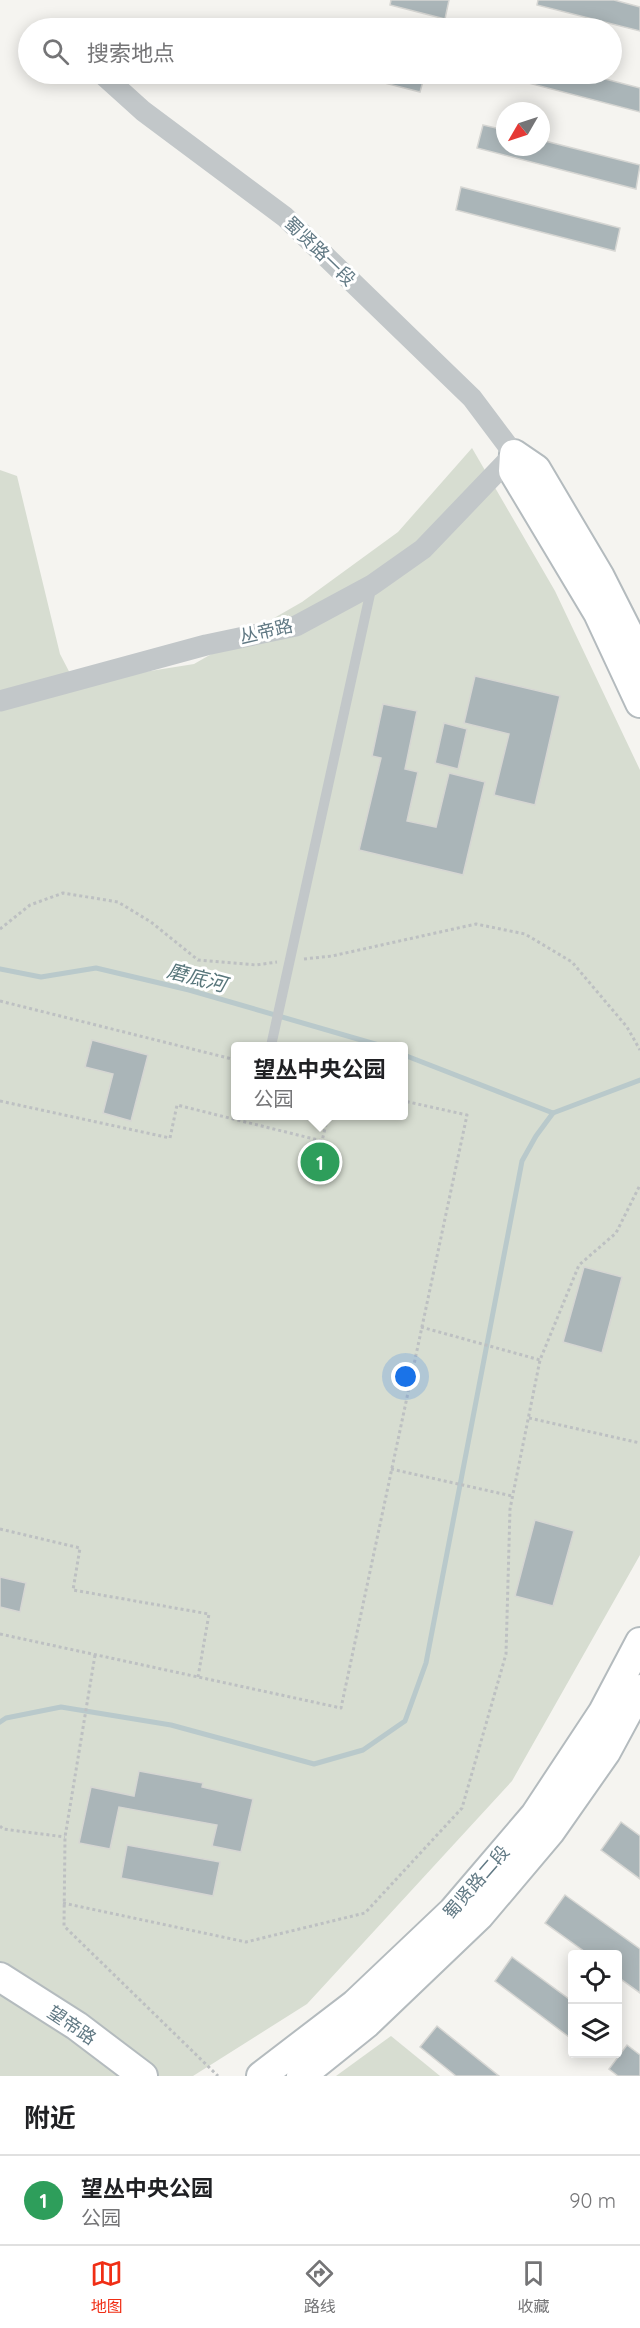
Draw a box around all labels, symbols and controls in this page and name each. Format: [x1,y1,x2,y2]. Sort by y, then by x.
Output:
search box [18,18,622,84]
icon: search [39,35,72,68]
text: 搜索地点 [87,39,175,67]
north arrow [496,102,550,156]
street label: 蜀贤路一段 [280,211,360,291]
street label: 丛帝路 [237,614,295,648]
water label: 磨底河 [165,957,233,998]
popup [231,1042,408,1120]
text: 望丛中央公园 [253,1055,386,1083]
text: 公园 [253,1086,293,1111]
pin: 1 [300,1140,340,1184]
your location [391,1362,420,1391]
street label: 蜀贤路二段 [438,1840,514,1924]
map controls [568,1950,622,2058]
button: locate [568,1950,622,2004]
street label: 望帝路 [43,2000,101,2050]
button: layers [568,2004,622,2058]
text: 附近 [24,2101,76,2134]
text: 望丛中央公园 [81,2174,213,2202]
text: 1 [40,2188,47,2213]
text: 90 m [569,2188,616,2213]
text: 公园 [81,2205,121,2230]
tab: 地图 [90,2257,123,2317]
tab: 路线 [303,2257,336,2317]
tab: 收藏 [517,2257,550,2317]

